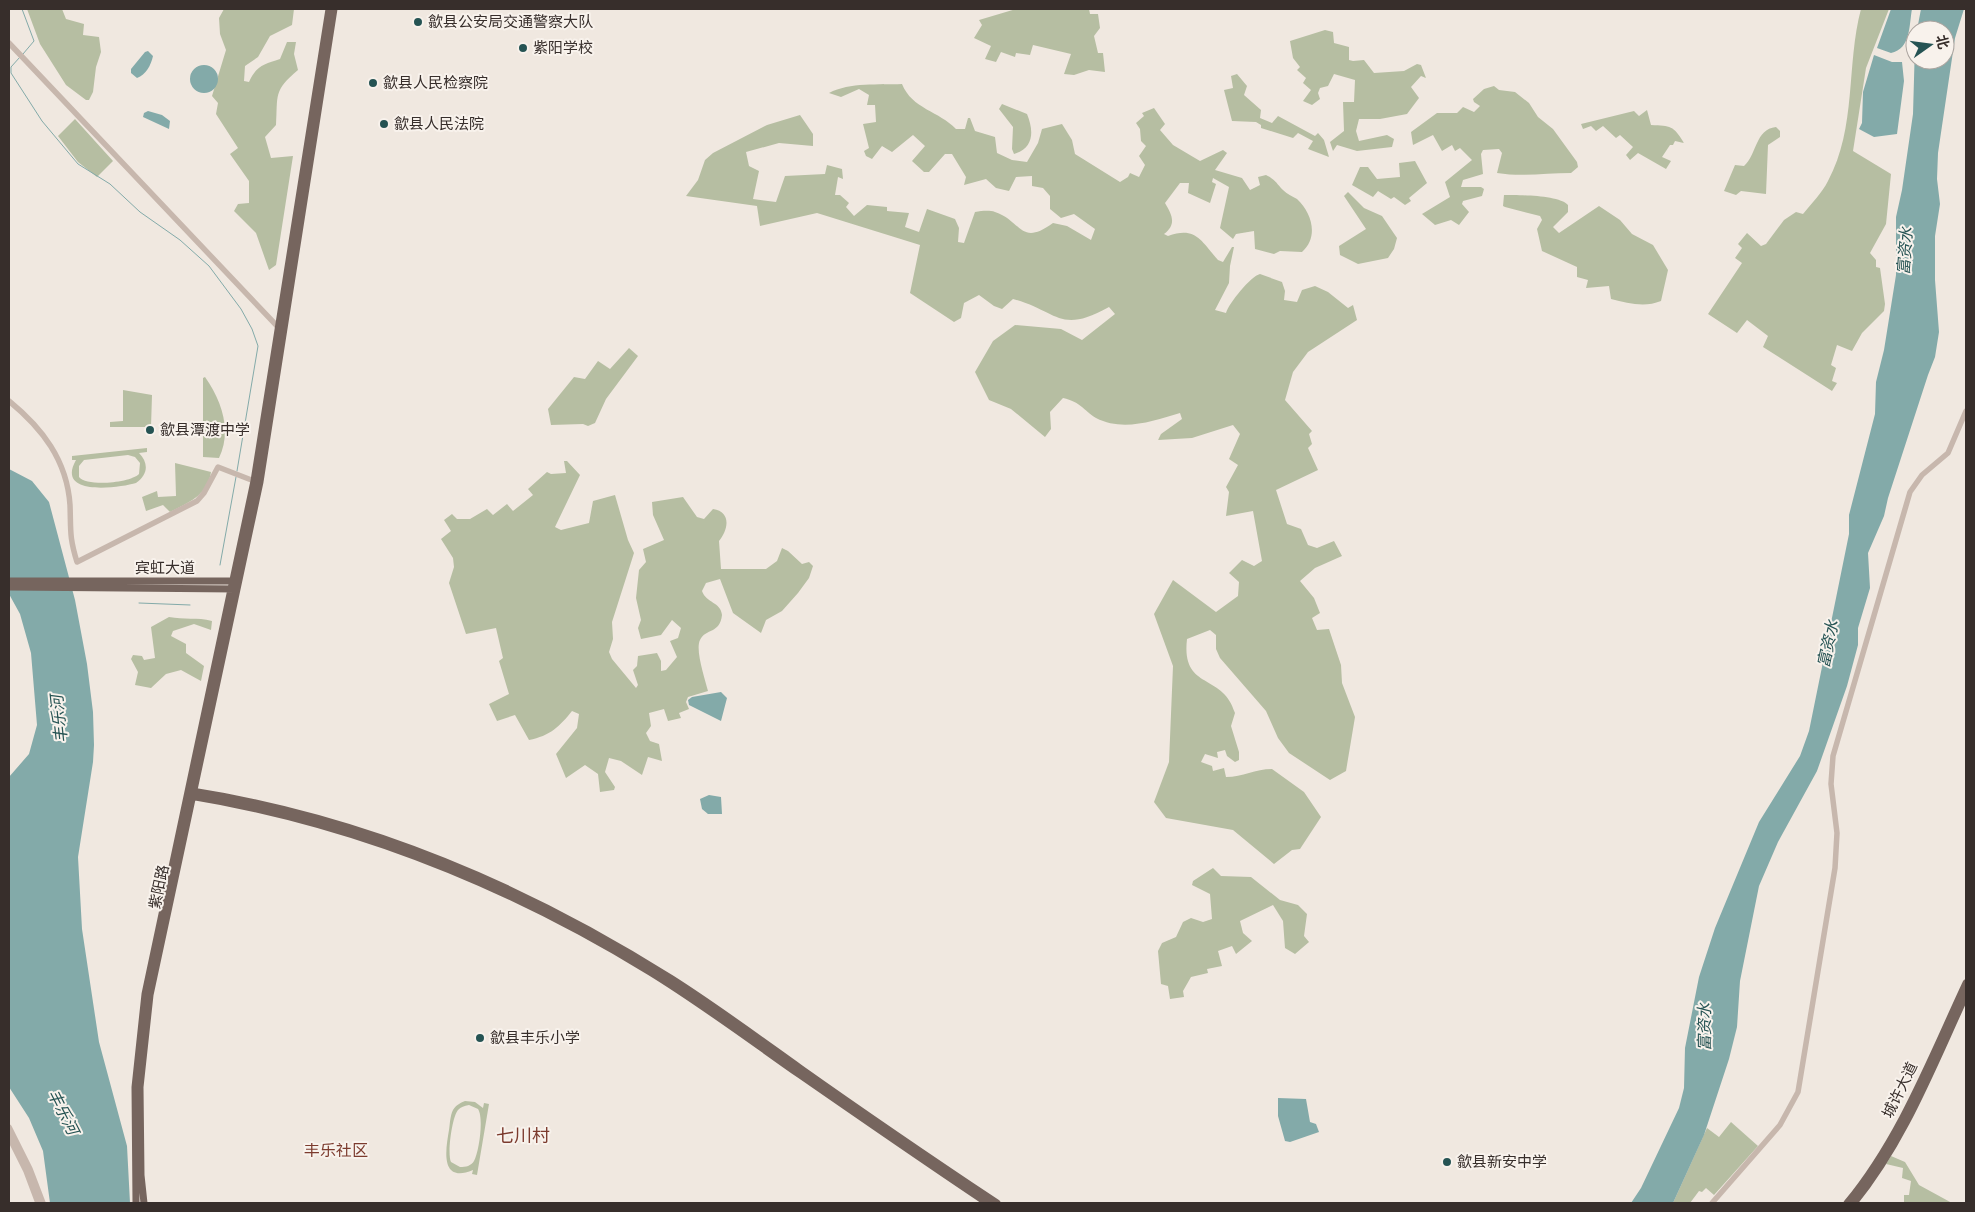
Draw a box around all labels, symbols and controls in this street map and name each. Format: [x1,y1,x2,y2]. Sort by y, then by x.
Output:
place label: 歙县公安局交通警察大队 [428,13,593,31]
marker: 歙县公安局交通警察大队 [412,16,424,28]
north arrow [1905,20,1955,70]
text: 北 [1932,33,1953,51]
place label: 紫阳学校 [533,39,593,57]
marker: 紫阳学校 [517,42,529,54]
place label: 歙县人民检察院 [383,74,488,92]
marker: 歙县人民检察院 [367,77,379,89]
place label: 歙县人民法院 [394,115,484,133]
marker: 歙县人民法院 [378,118,390,130]
water label: 富资水 [1894,225,1916,276]
place label: 歙县潭渡中学 [160,421,250,439]
marker: 歙县潭渡中学 [144,424,156,436]
street label: 宾虹大道 [135,559,195,577]
water label: 富资水 [1814,618,1842,669]
water label: 丰乐河 [47,691,71,744]
street label: 紫阳路 [146,863,172,911]
water label: 富资水 [1695,1002,1714,1051]
place label: 歙县丰乐小学 [490,1029,580,1047]
marker: 歙县丰乐小学 [474,1032,486,1044]
street label: 城许大道 [1879,1059,1921,1121]
water label: 丰乐河 [44,1086,84,1140]
district label: 七川村 [496,1125,550,1147]
district label: 丰乐社区 [304,1141,368,1160]
place label: 歙县新安中学 [1457,1153,1547,1171]
marker: 歙县新安中学 [1441,1156,1453,1168]

